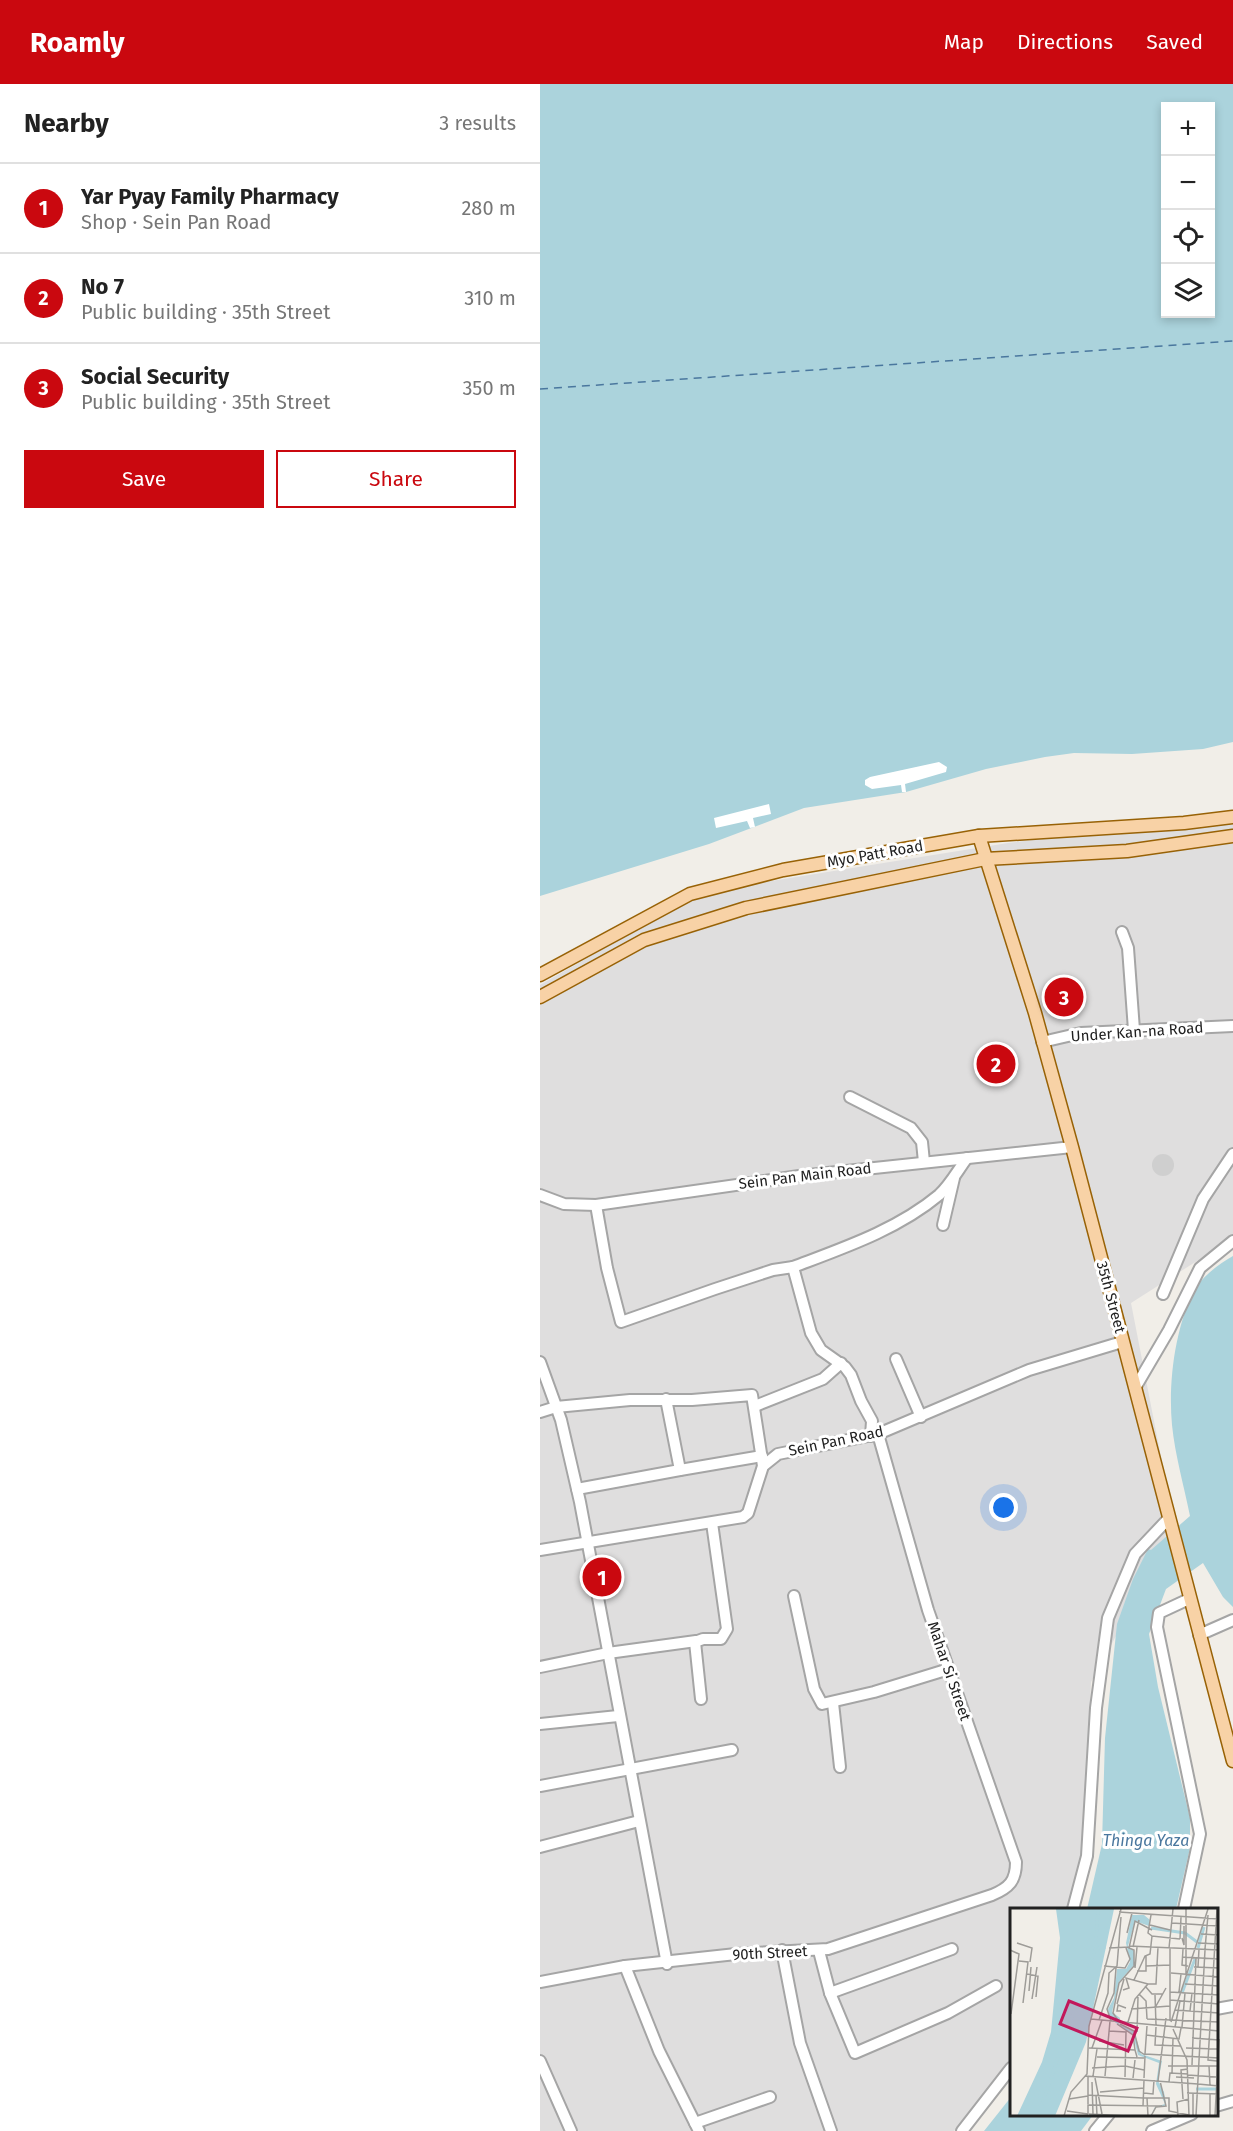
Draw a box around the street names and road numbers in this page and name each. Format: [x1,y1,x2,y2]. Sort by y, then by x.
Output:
street label: Myo Patt Road [826,837,924,871]
street label: Under Kan-na Road [1070,1018,1204,1046]
street label: Sein Pan Main Road [738,1159,872,1193]
street label: 35th Street [1093,1259,1129,1336]
street label: Sein Pan Road [787,1422,885,1460]
street label: Mahar Si Street [924,1619,975,1723]
street label: 90th Street [732,1942,809,1964]

